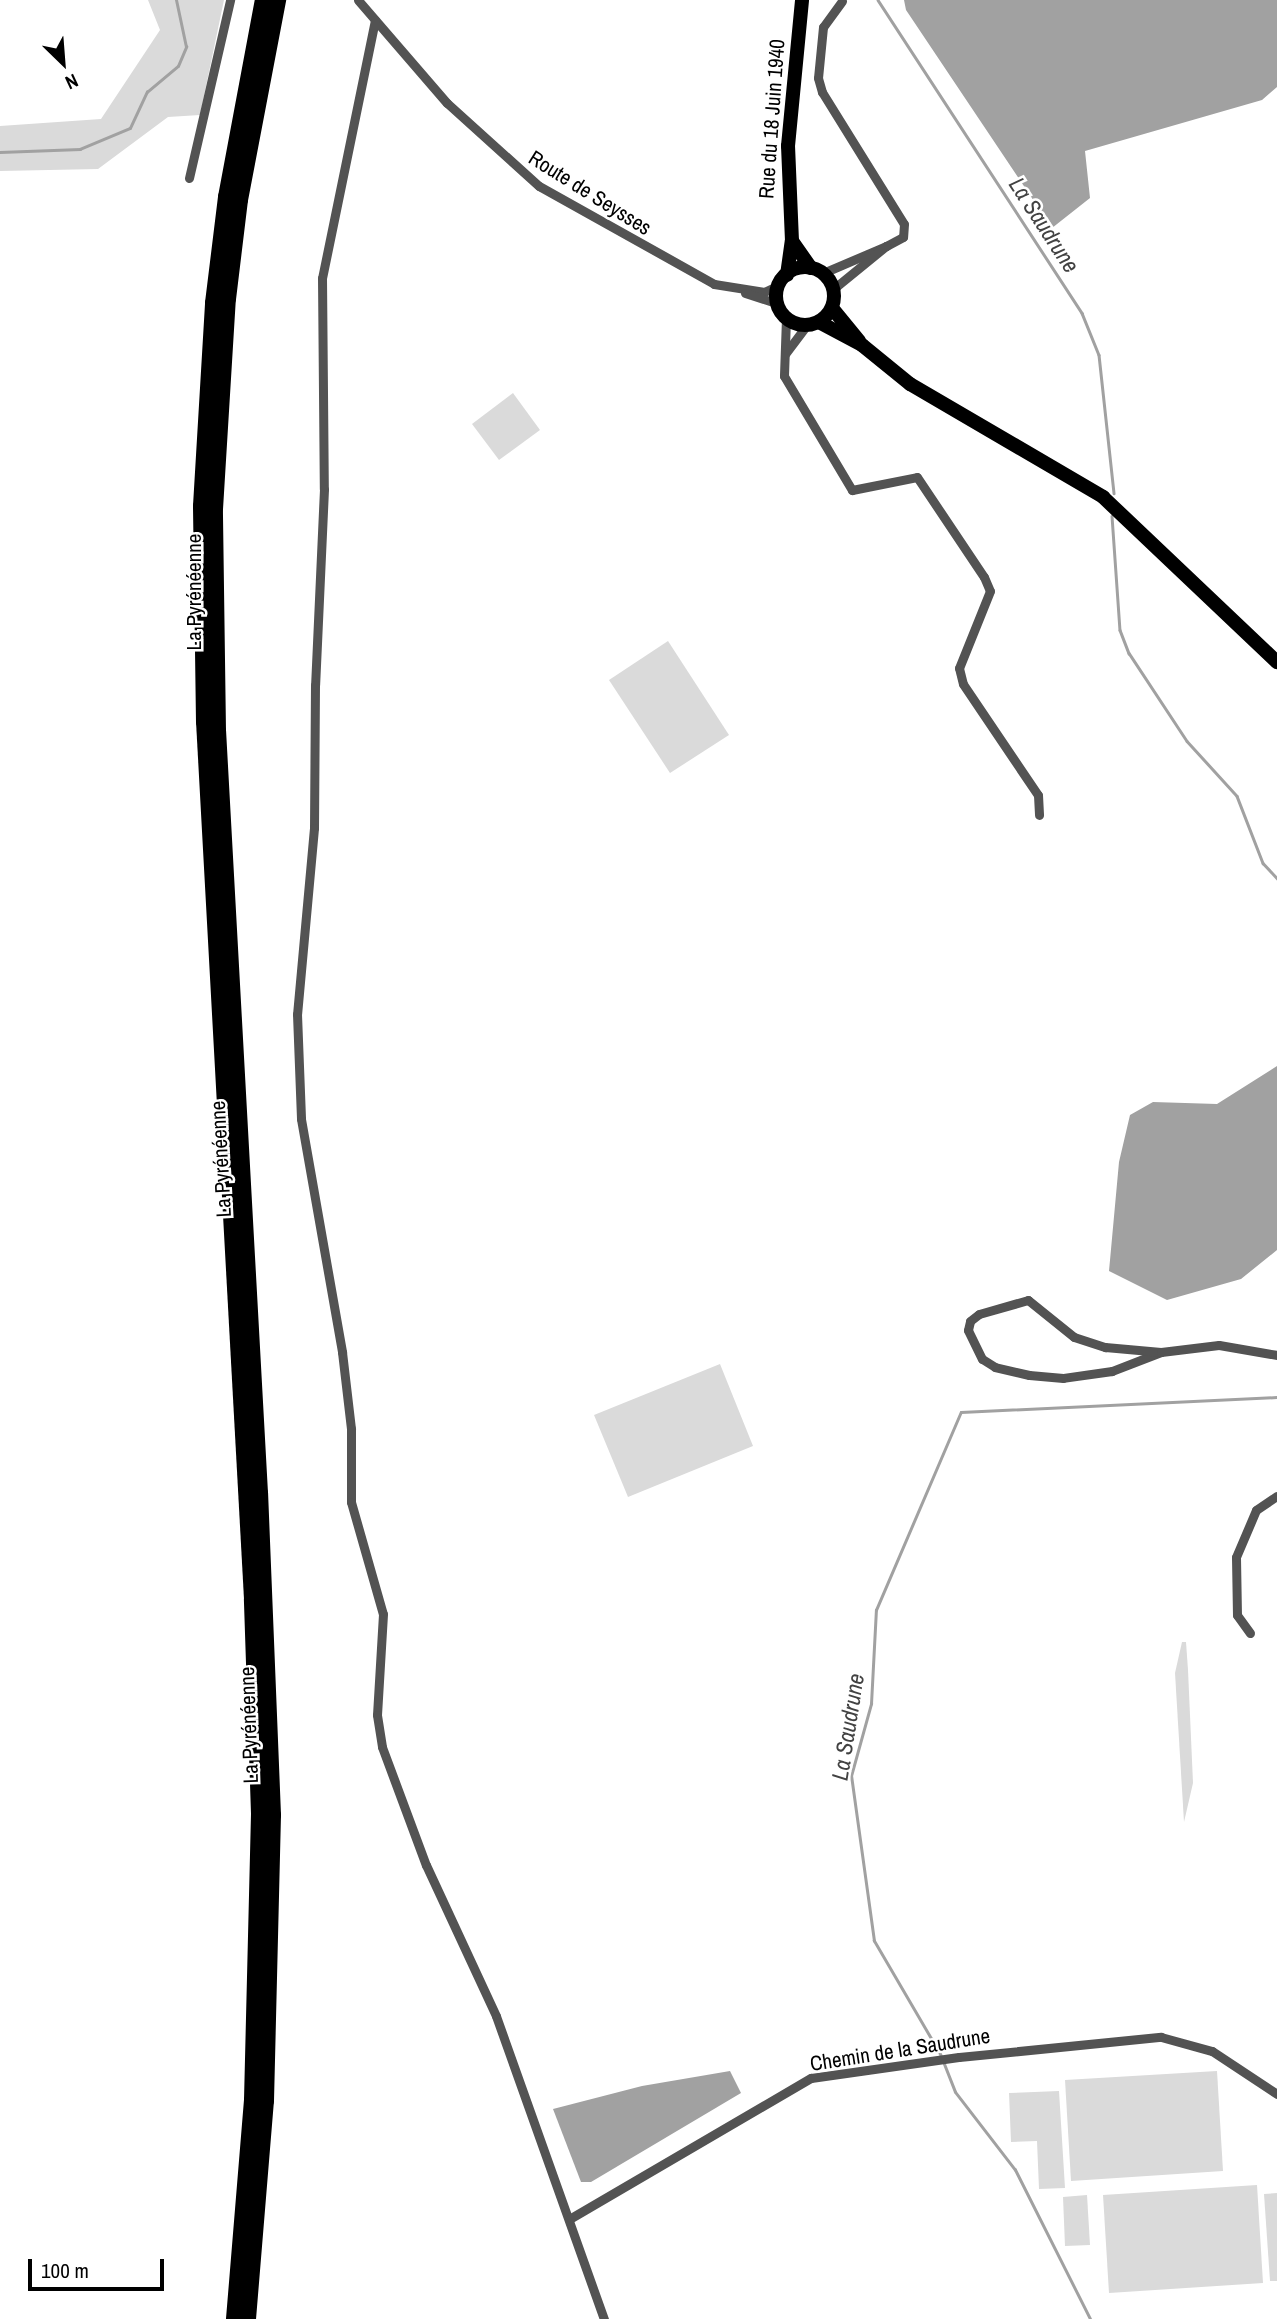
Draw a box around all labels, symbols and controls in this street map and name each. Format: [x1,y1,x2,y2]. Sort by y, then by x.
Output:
north arrow [28,28,98,98]
street label: Rue du 18 Juin 1940 [754,38,790,200]
text: N [61,68,82,96]
street label: Route de Seysses [524,145,656,241]
water label: La Saudrune [1003,172,1085,278]
street label: La Pyrénéenne [181,534,207,650]
street label: La Pyrénéenne [205,1100,237,1218]
street label: La Pyrénéenne [234,1666,264,1784]
water label: La Saudrune [826,1672,870,1782]
street label: Chemin de la Saudrune [808,2023,992,2077]
scale bar [32,2246,168,2290]
text: 100 m [41,2256,89,2285]

